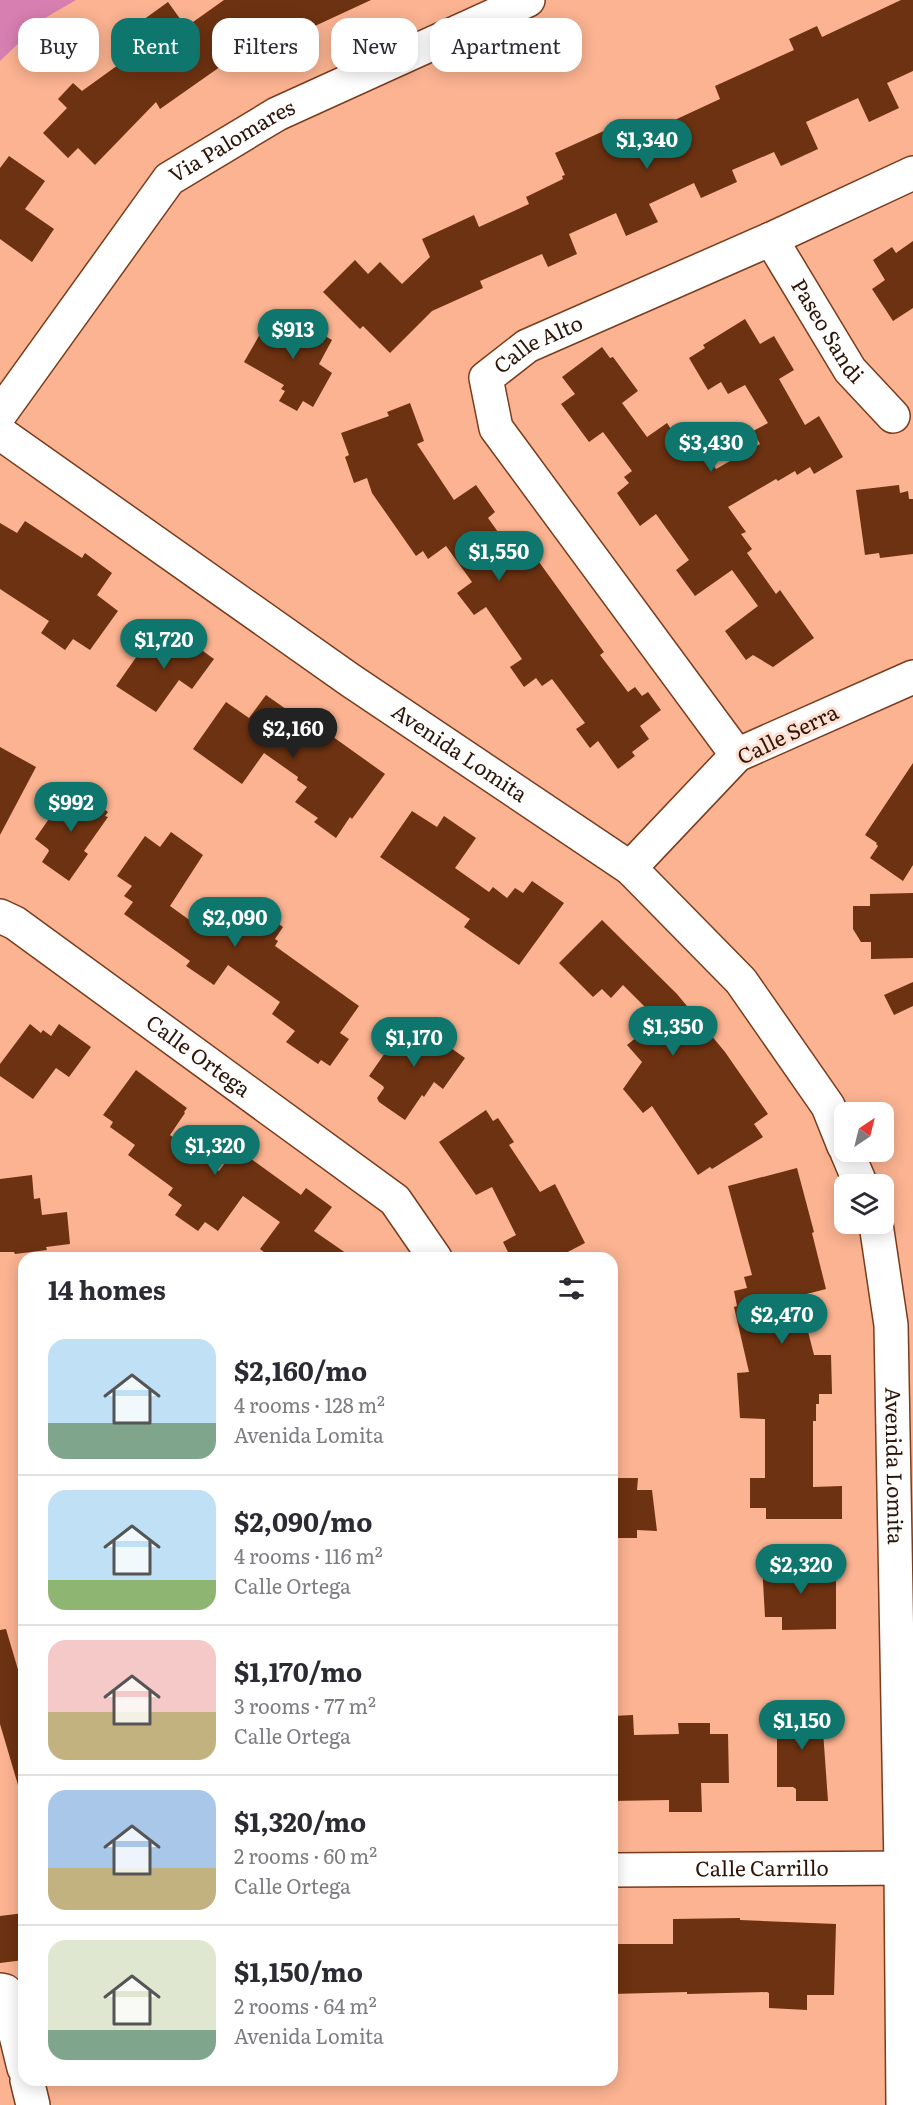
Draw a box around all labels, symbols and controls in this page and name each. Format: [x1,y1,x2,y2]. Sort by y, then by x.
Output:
chip: Buy [18,18,99,72]
chip: Rent [111,18,200,72]
chip: Filters [212,18,319,72]
chip: New [331,18,418,72]
chip: Apartment [430,18,582,72]
street label: Via Palomares [162,90,299,189]
pin: $1,340 [598,119,696,170]
text: $1,340 [616,123,678,153]
street label: Paseo Sandi [785,272,873,389]
street label: Calle Alto [486,306,587,380]
pin: $913 [257,309,329,360]
text: $913 [272,313,314,343]
pin: $3,430 [662,422,760,473]
text: $3,430 [679,426,743,456]
pin: $1,550 [450,531,548,582]
text: $1,550 [469,535,529,565]
pin: $1,720 [115,619,213,670]
text: $1,720 [134,623,194,653]
street label: Avenida Lomita [387,695,535,808]
street label: Calle Serra [731,695,843,771]
pin: $2,160 [244,708,342,759]
text: $2,160 [262,712,324,742]
pin: $992 [35,782,107,833]
text: $992 [48,786,94,816]
pin: $2,090 [186,897,284,948]
text: $2,090 [202,901,268,931]
street label: Calle Ortega [141,1006,259,1103]
pin: $1,350 [624,1006,722,1057]
text: $1,350 [643,1010,703,1040]
pin: $1,170 [365,1017,463,1068]
text: $1,170 [385,1021,443,1051]
north arrow [834,1102,894,1162]
map controls [834,1102,894,1234]
pin: $1,320 [166,1125,264,1176]
text: $1,320 [185,1129,245,1159]
button: layers [834,1174,894,1234]
text: 14 homes [48,1269,166,1308]
icon: filters [555,1272,588,1305]
pin: $2,470 [733,1294,831,1345]
text: $2,470 [750,1298,814,1328]
text: $2,160/mo [234,1350,367,1389]
icon: home [96,1363,168,1435]
street label: Avenida Lomita [879,1387,913,1545]
text: 4 rooms · 128 m² [234,1389,385,1419]
text: Avenida Lomita [234,1419,384,1449]
text: $2,090/mo [234,1501,372,1540]
icon: home [96,1514,168,1586]
text: 4 rooms · 116 m² [234,1540,383,1570]
pin: $2,320 [752,1544,850,1595]
text: $2,320 [769,1548,833,1578]
text: Calle Ortega [234,1570,351,1600]
text: $1,170/mo [234,1651,362,1690]
icon: home [96,1664,168,1736]
text: 3 rooms · 77 m² [234,1690,376,1720]
pin: $1,150 [753,1700,851,1751]
text: $1,150 [773,1704,831,1734]
text: Calle Ortega [234,1720,351,1750]
text: $1,320/mo [234,1801,366,1840]
icon: home [96,1814,168,1886]
text: 2 rooms · 60 m² [234,1840,377,1870]
street label: Calle Carrillo [695,1851,829,1882]
text: Calle Ortega [234,1870,351,1900]
text: $1,150/mo [234,1951,363,1990]
icon: home [96,1964,168,2036]
text: 2 rooms · 64 m² [234,1990,377,2020]
text: Avenida Lomita [234,2020,384,2050]

